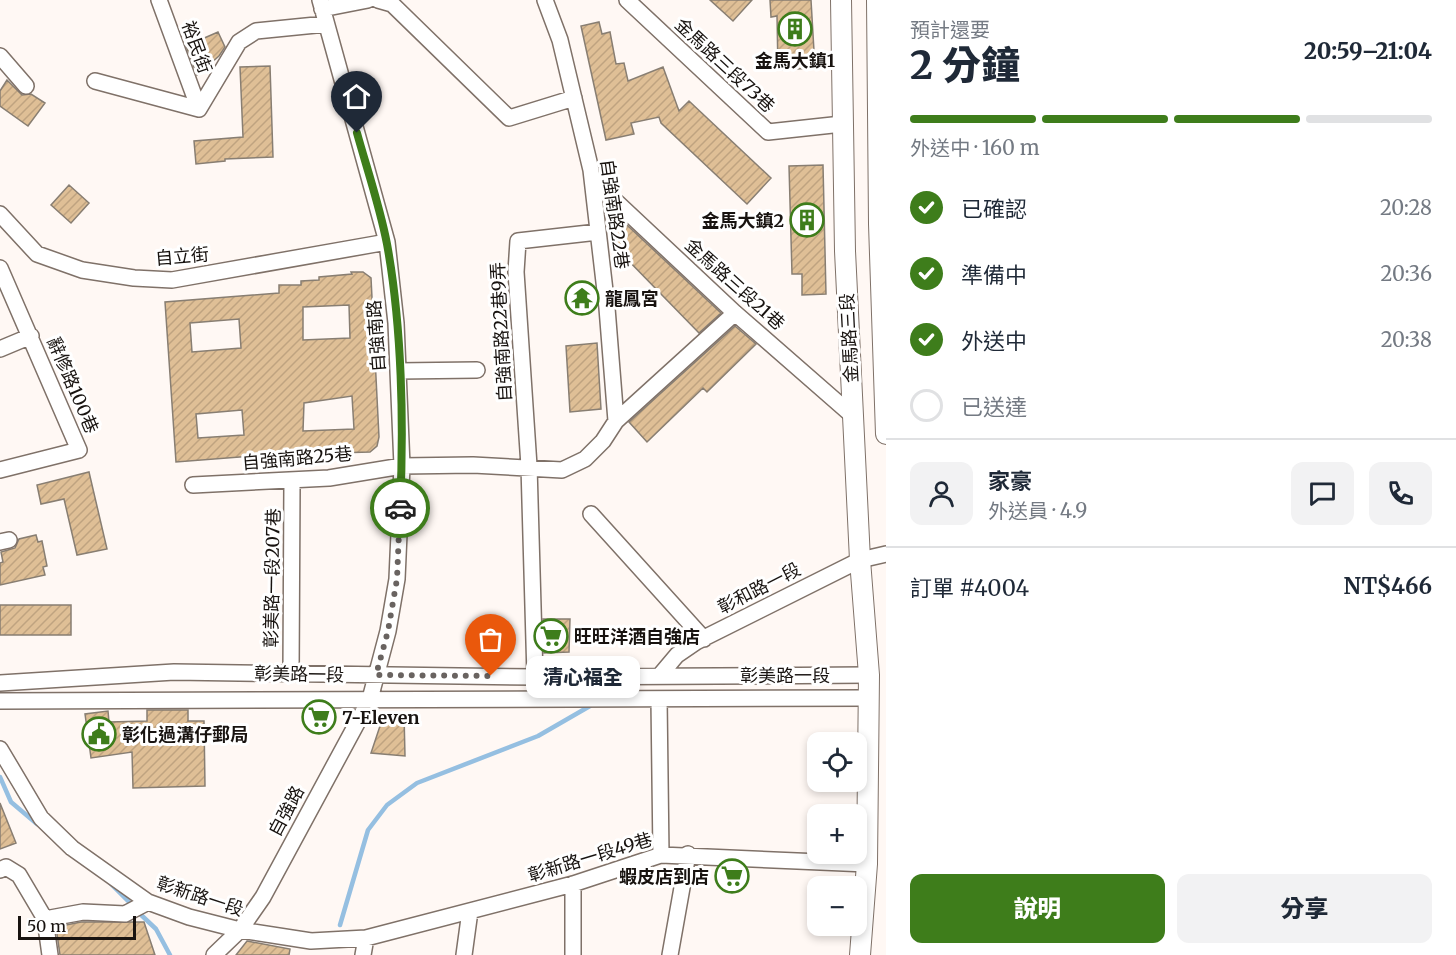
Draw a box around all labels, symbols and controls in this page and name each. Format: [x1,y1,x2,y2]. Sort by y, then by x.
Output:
building icon: 金馬大鎮1 [777,11,813,47]
street label: 金馬路三段73巷 [670,13,780,117]
text: 預計還要 [910,17,990,42]
street label: 裕民街 [177,18,217,76]
text: 20:59–21:04 [1304,37,1432,65]
text: 2 分鐘 [910,41,1020,90]
place label: 金馬大鎮1 [755,49,835,72]
pin [331,71,382,133]
icon: home [340,80,373,113]
text: 外送中 · 160 m [910,135,1040,160]
street label: 自強南路22巷 [596,157,634,271]
icon: check [910,191,943,224]
text: 已確認 [961,195,1027,223]
text: 20:28 [1380,195,1432,220]
building icon: 金馬大鎮2 [789,202,825,238]
place label: 金馬大鎮2 [701,209,784,232]
street label: 金馬路三段21巷 [680,233,790,335]
street label: 自立街 [154,242,210,270]
icon: check [910,257,943,290]
text: 準備中 [961,261,1027,289]
text: 20:36 [1381,261,1432,286]
street label: 自強南路22巷9弄 [486,262,516,402]
temple icon: 龍鳳宮 [564,280,600,316]
place label: 龍鳳宮 [605,287,659,310]
street label: 金馬路三段 [835,292,863,384]
street label: 自強南路 [362,299,390,373]
icon: check [910,323,943,356]
text: 外送中 [961,327,1027,355]
text: 20:38 [1381,327,1432,352]
street label: 辭修路100巷 [42,333,104,437]
text: 已送達 [961,393,1027,421]
street label: 自強南路25巷 [241,442,353,474]
button: person [910,462,973,525]
button: chat [1291,462,1354,525]
button: phone [1369,462,1432,525]
text: 家豪 [988,467,1032,495]
courier [370,478,430,538]
icon: car [384,492,417,525]
text: 外送員 · 4.9 [988,498,1087,523]
street label: 彰美路一段207巷 [259,508,285,648]
street label: 彰和路一段 [714,557,804,619]
text: NT$466 [1344,572,1432,600]
text: 訂單 #4004 [910,574,1029,602]
pin [465,614,516,676]
supermarket icon: 旺旺洋酒自強店 [533,618,569,654]
icon: bag [474,623,507,656]
place label: 旺旺洋酒自強店 [574,625,700,648]
callout: 清心福全 [527,655,641,697]
street label: 彰美路一段 [254,662,344,686]
text: 清心福全 [543,664,623,689]
street label: 彰美路一段 [740,664,830,687]
supermarket icon: 7-Eleven [301,699,337,735]
place label: 7-Eleven [342,706,420,729]
public building icon: 彰化過溝仔郵局 [81,716,117,752]
place label: 彰化過溝仔郵局 [122,723,248,746]
map controls [807,732,867,936]
button: locate [807,732,867,792]
street label: 自強路 [263,782,309,840]
button: + [807,804,867,864]
street label: 彰新路一段49巷 [525,827,655,887]
supermarket icon: 蝦皮店到店 [714,858,750,894]
place label: 蝦皮店到店 [619,865,709,888]
street label: 彰新路一段 [154,871,246,921]
button: 說明 [910,874,1165,943]
button: 分享 [1177,874,1432,943]
button: − [807,876,867,936]
scale bar [18,913,136,940]
text: 50 m [27,916,66,936]

